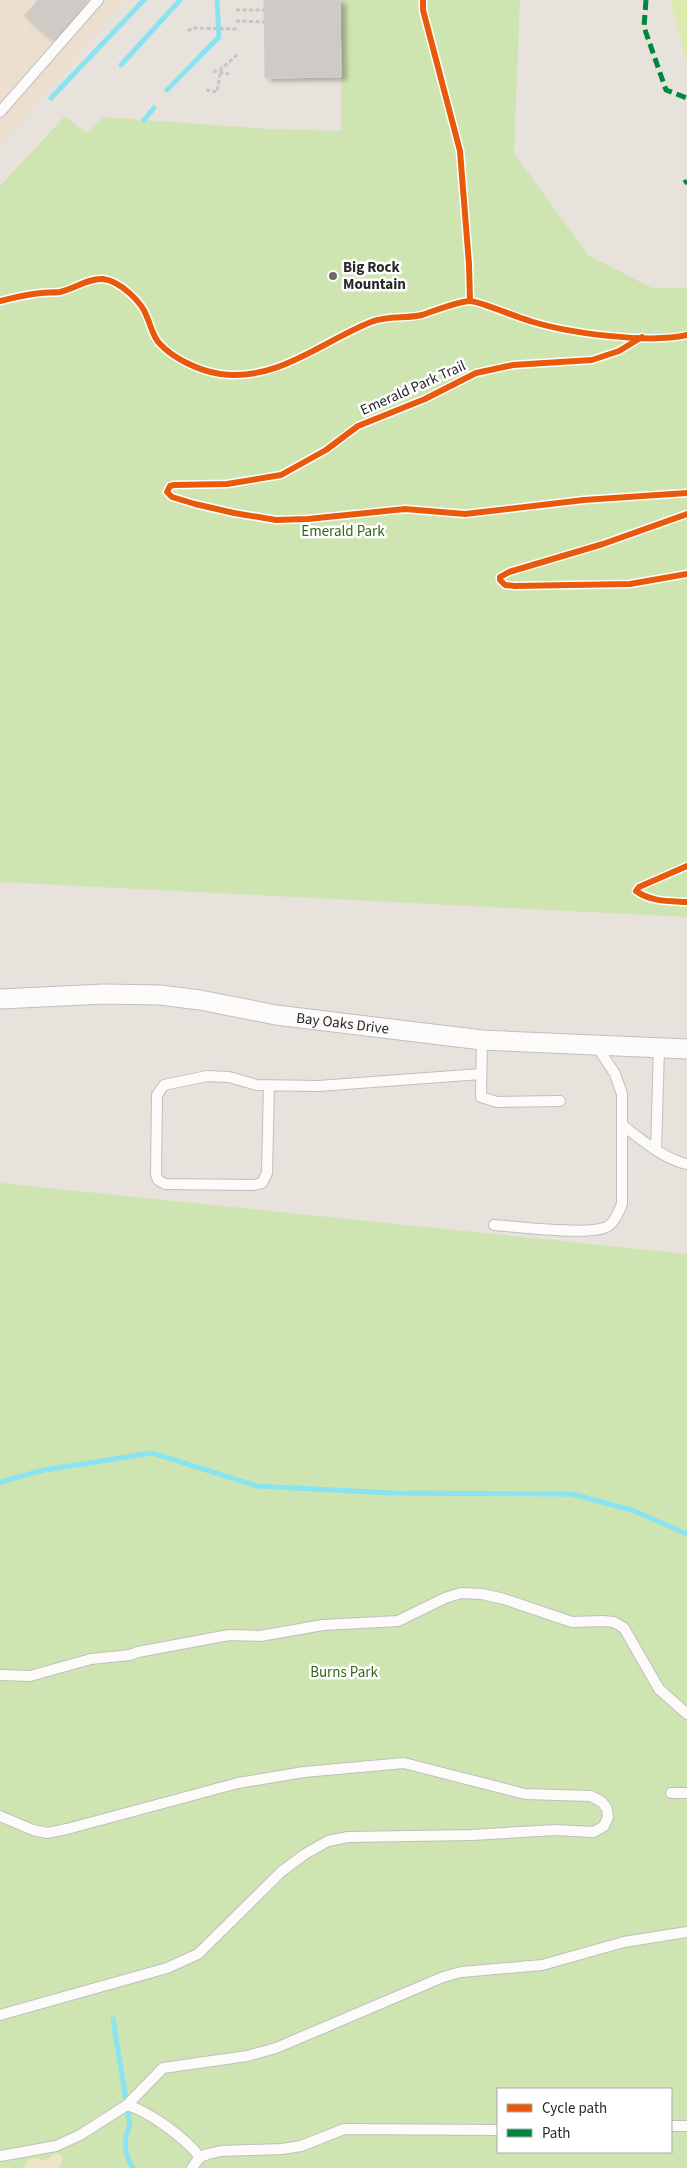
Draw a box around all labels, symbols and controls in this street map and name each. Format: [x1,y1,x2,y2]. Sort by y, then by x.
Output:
place label: Big Rock Mountain [343,257,406,295]
marker: Big Rock Mountain [327,270,339,282]
street label: Emerald Park Trail [357,355,469,421]
park label: Emerald Park [301,521,385,542]
street label: Bay Oaks Drive [295,1007,390,1039]
park label: Burns Park [310,1662,378,1683]
legend [497,2088,672,2153]
text: Cycle path [542,2098,607,2119]
text: Path [542,2123,570,2144]

